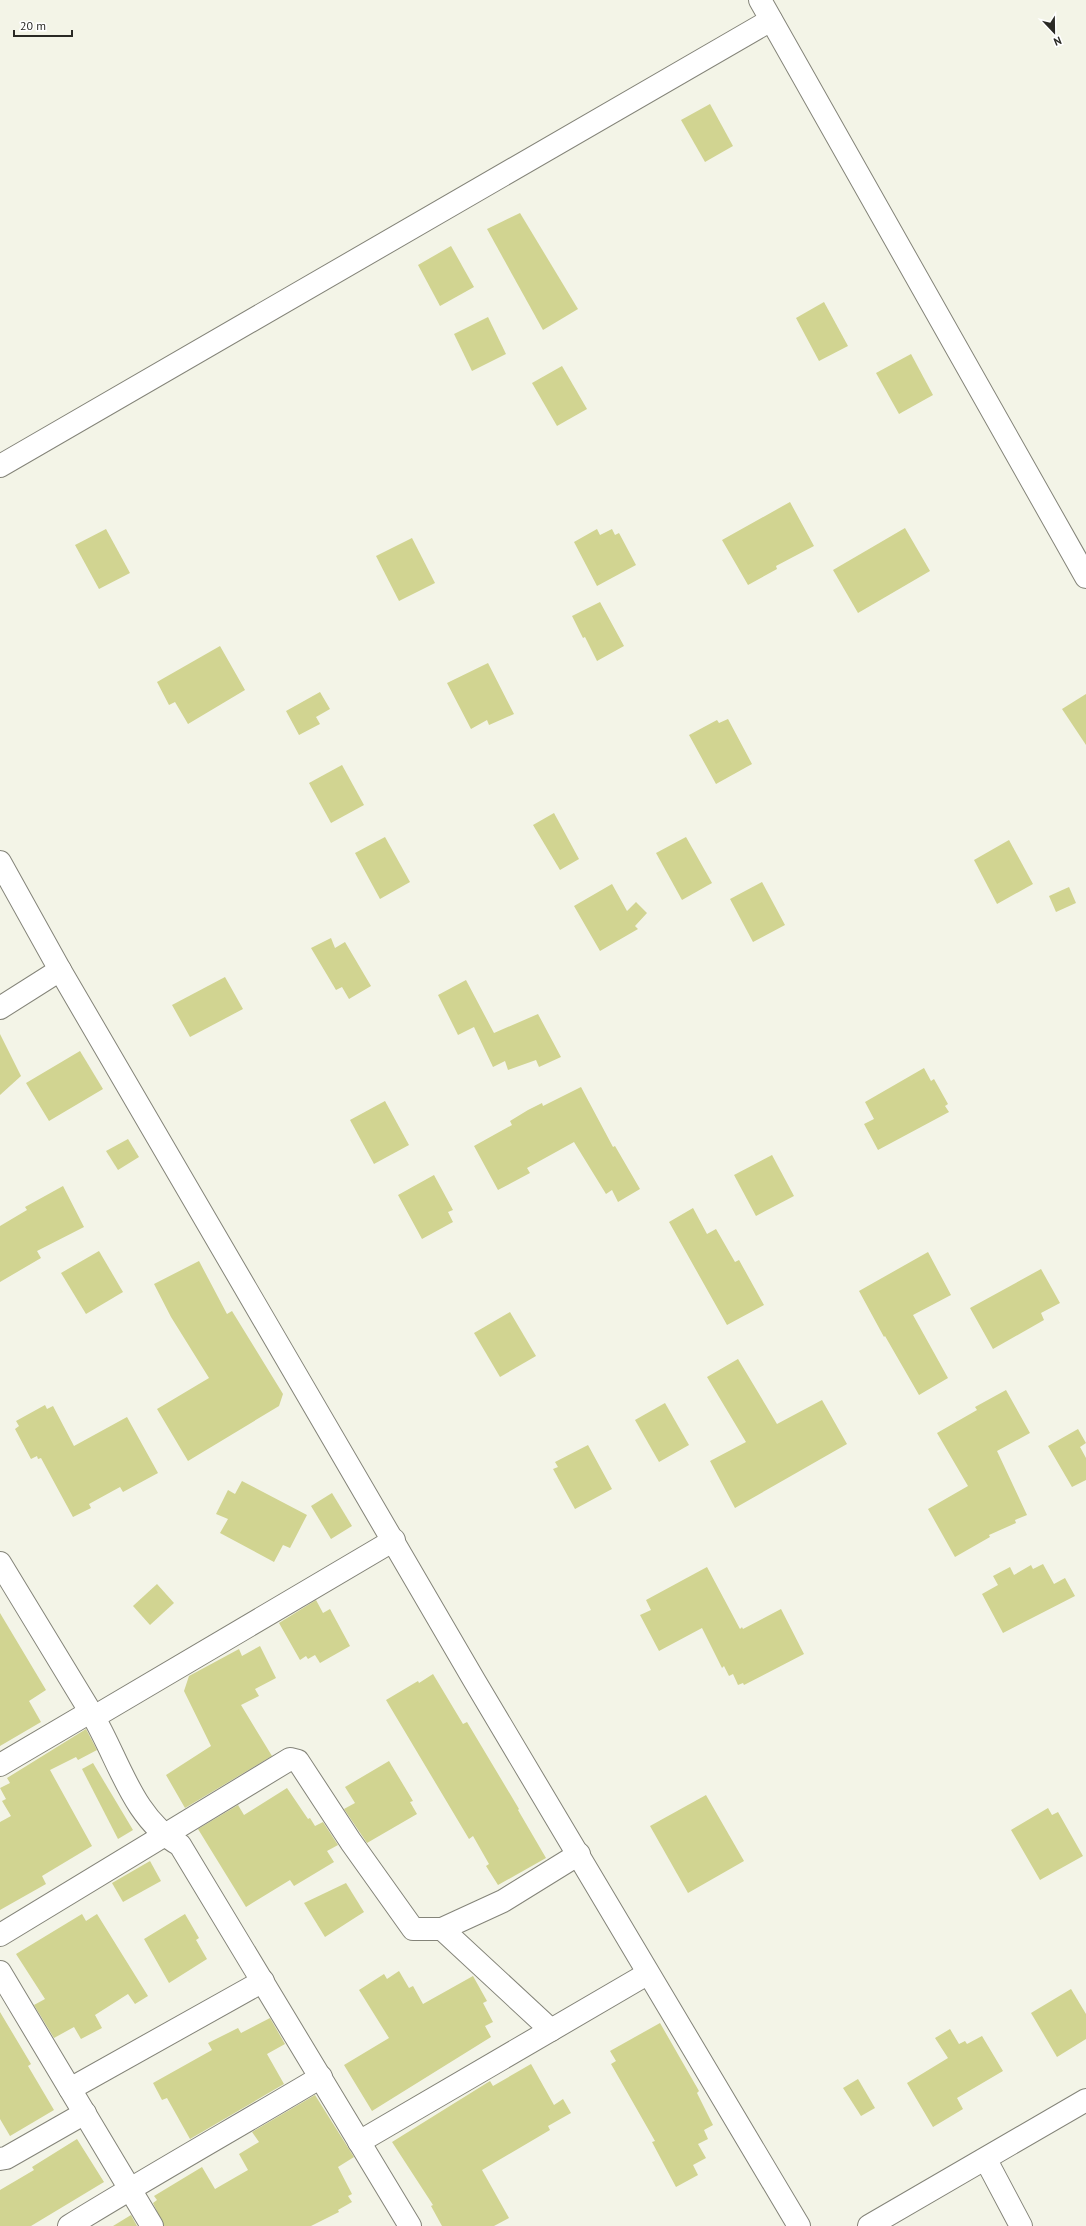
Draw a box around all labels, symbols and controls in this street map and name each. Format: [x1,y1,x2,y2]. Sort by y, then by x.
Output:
scale bar [14,12,72,38]
north arrow [1034,12,1074,52]
text: 20 m [20,18,46,33]
text: N [1052,33,1064,49]

